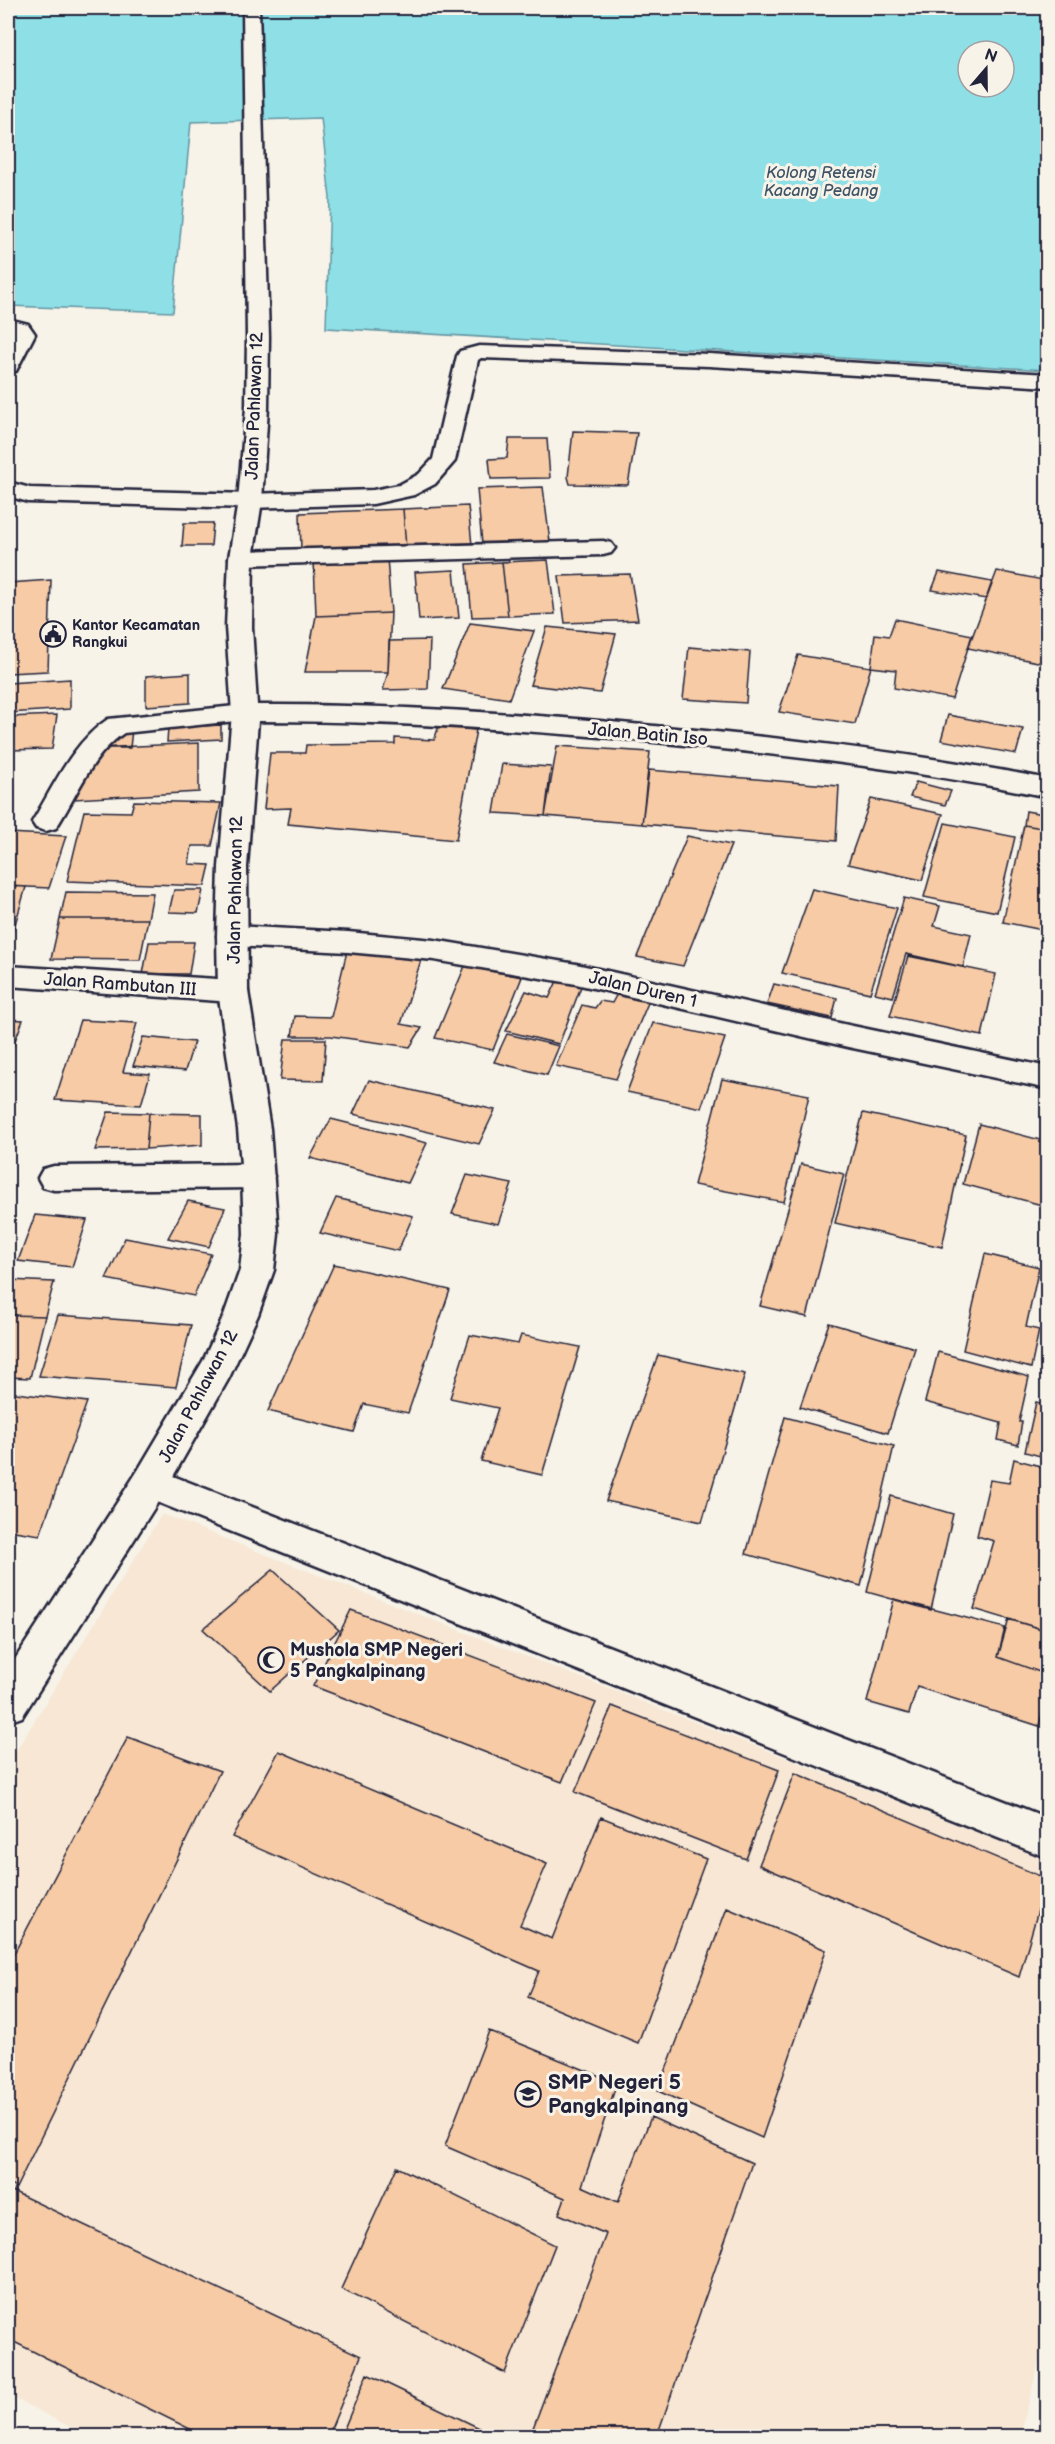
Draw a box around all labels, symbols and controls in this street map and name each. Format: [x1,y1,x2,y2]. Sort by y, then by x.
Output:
north arrow [956,39,1016,99]
text: N [982,45,1000,67]
water label: Kolong Retensi Kacang Pedang [764,164,878,201]
street label: Jalan Pahlawan 12 [241,331,268,480]
place label: Kantor Kecamatan Rangkui [72,616,200,652]
public building icon: Kantor Kecamatan Rangkui [38,619,68,649]
street label: Jalan Batin Iso [587,719,709,750]
street label: Jalan Pahlawan 12 [224,816,247,964]
street label: Jalan Duren 1 [587,967,699,1012]
street label: Jalan Rambutan III [43,969,197,1000]
street label: Jalan Pahlawan 12 [154,1326,243,1466]
place label: Mushola SMP Negeri 5 Pangkalpinang [290,1640,463,1682]
mosque icon: Mushola SMP Negeri 5 Pangkalpinang [256,1645,286,1675]
place label: SMP Negeri 5 Pangkalpinang [548,2070,688,2119]
school or university icon: SMP Negeri 5 Pangkalpinang [513,2079,543,2109]

